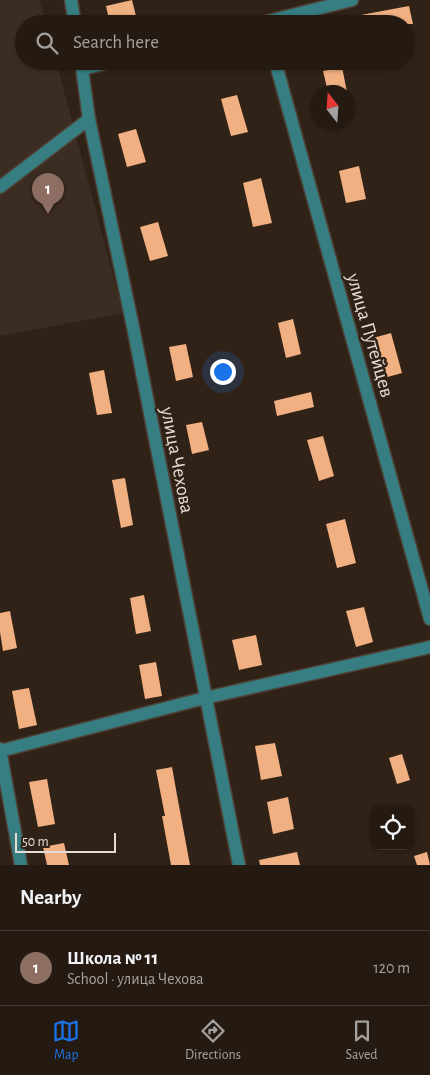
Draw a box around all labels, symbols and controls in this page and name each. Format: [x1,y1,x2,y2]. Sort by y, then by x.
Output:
search box [15,15,415,70]
icon: search [33,29,61,57]
text: Search here [73,33,159,52]
north arrow [310,85,355,130]
pin: 1 [32,173,64,214]
street label: улица Путейцев [343,270,397,400]
your location [210,359,236,385]
street label: улица Чехова [157,404,197,515]
map controls [370,805,415,850]
button: locate [370,805,415,850]
scale bar [15,830,116,853]
text: 50 m [22,835,49,849]
text: Nearby [20,887,81,908]
text: Школа № 11 [67,949,158,968]
text: 1 [33,960,39,976]
text: 120 m [373,960,410,976]
text: School · улица Чехова [67,971,204,987]
tab: Map [52,1017,80,1064]
tab: Directions [185,1017,241,1064]
tab: Saved [346,1017,378,1064]

